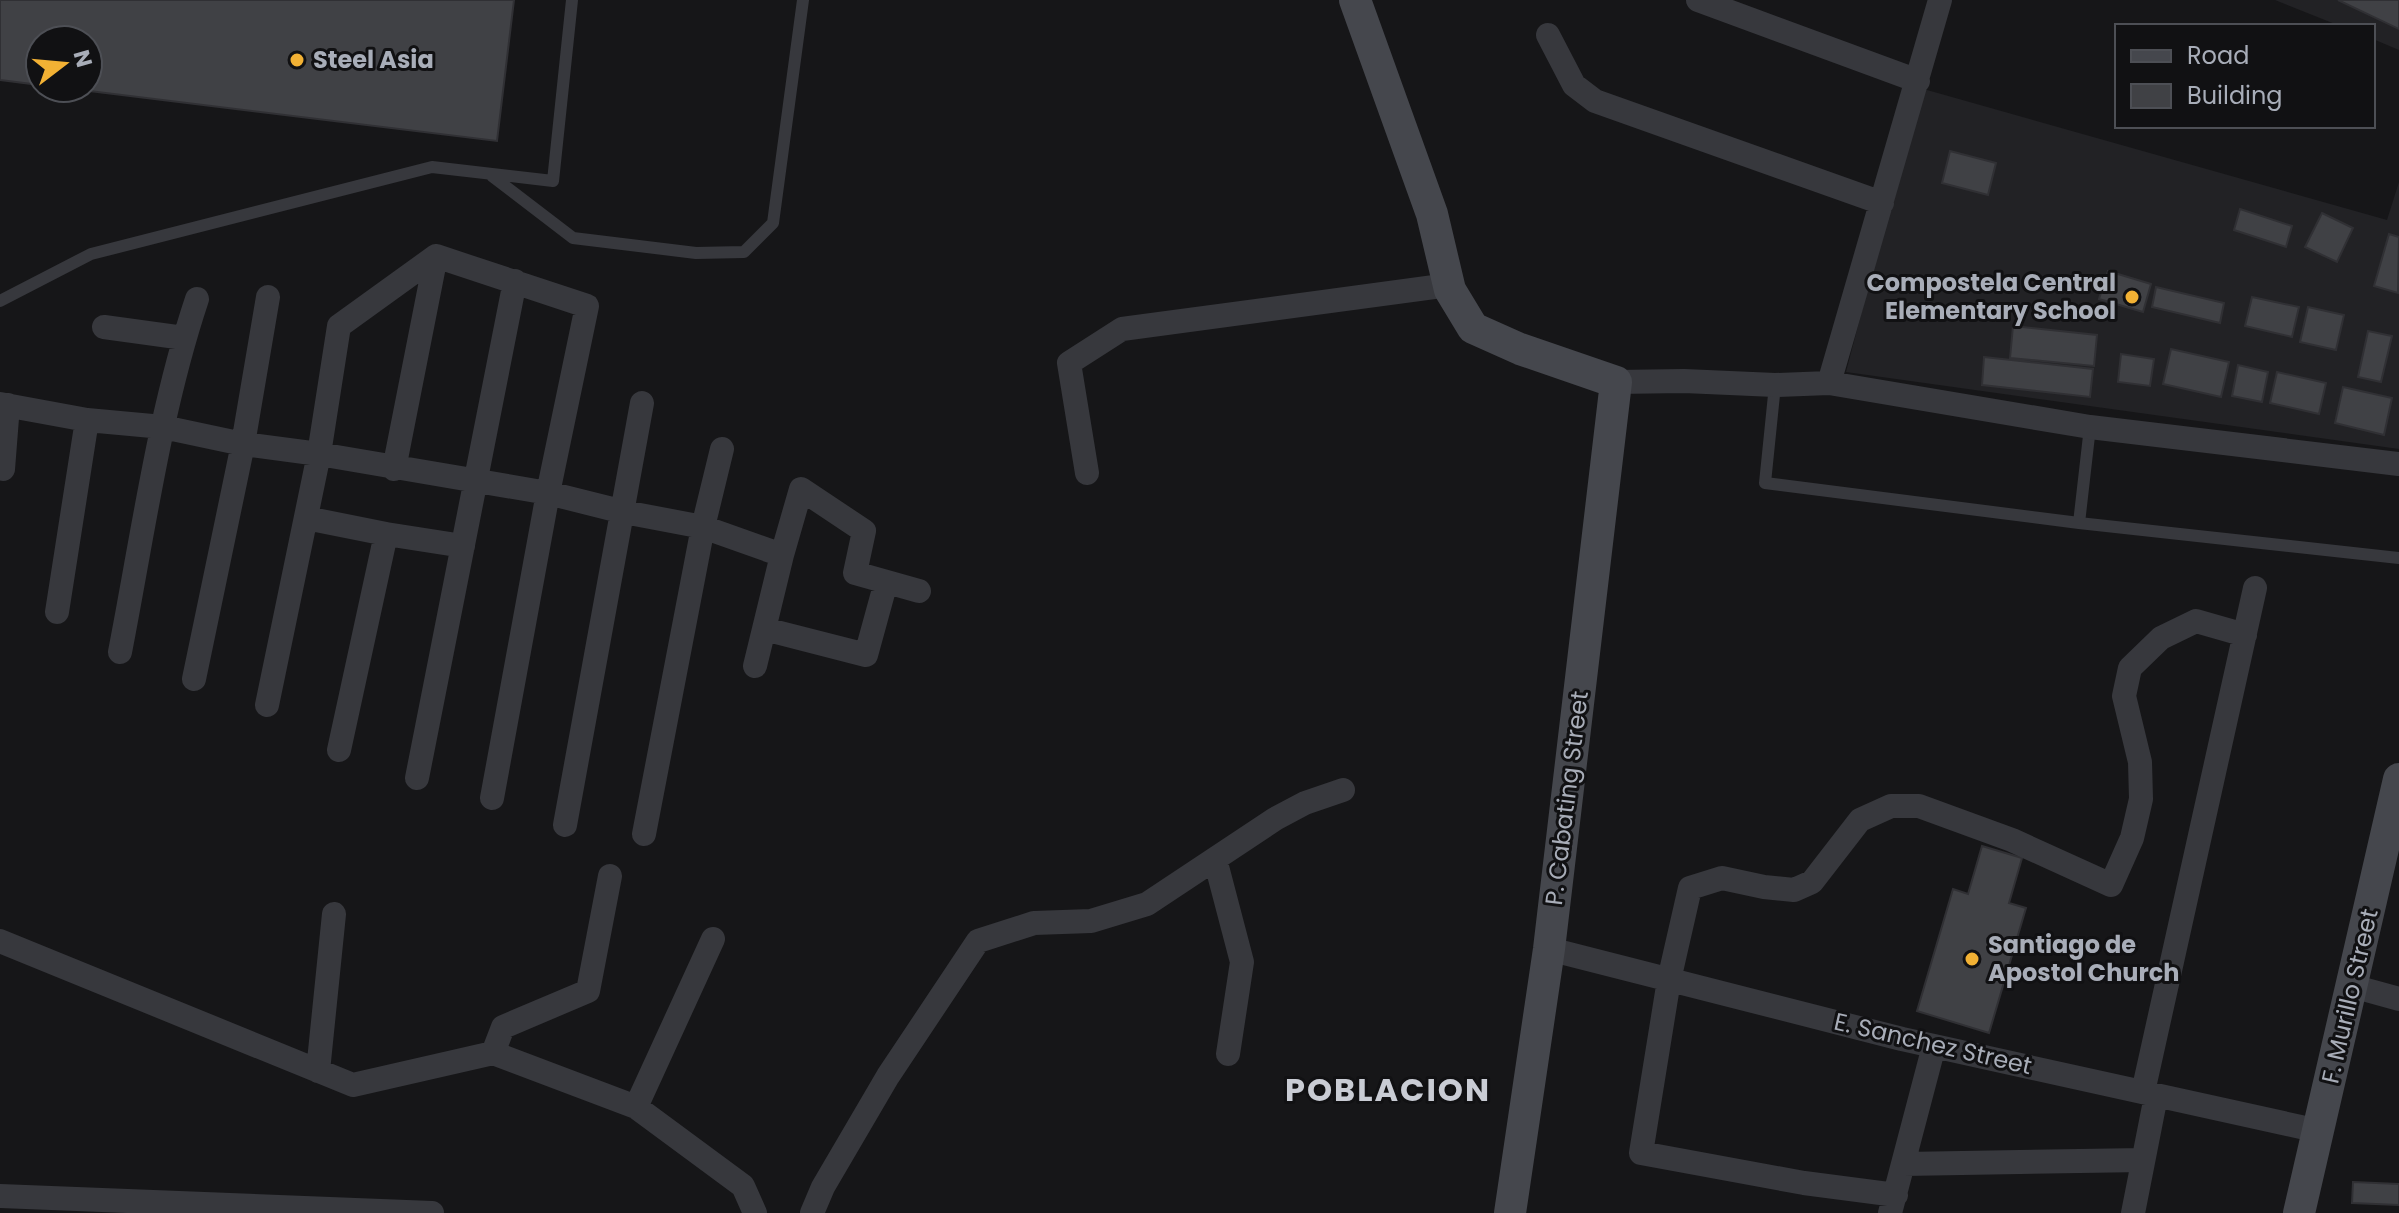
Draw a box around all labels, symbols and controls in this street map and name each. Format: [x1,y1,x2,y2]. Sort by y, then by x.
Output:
north arrow [24,24,104,104]
legend [2115,24,2375,128]
text: Road [2187,39,2249,72]
place label: Steel Asia [313,43,434,76]
text: N [66,46,100,71]
marker: Steel Asia [288,51,306,69]
text: Building [2187,79,2283,112]
place label: Compostela Central Elementary School [1866,266,2116,327]
marker: Compostela Central Elementary School [2123,288,2141,306]
street label: P. Cabating Street [1537,689,1596,907]
street label: F. Murillo Street [2313,905,2386,1086]
place label: Santiago de Apostol Church [1988,928,2179,989]
marker: Santiago de Apostol Church [1963,950,1981,968]
street label: E. Sanchez Street [1831,1005,2035,1082]
district label: POBLACION [1285,1067,1491,1112]

